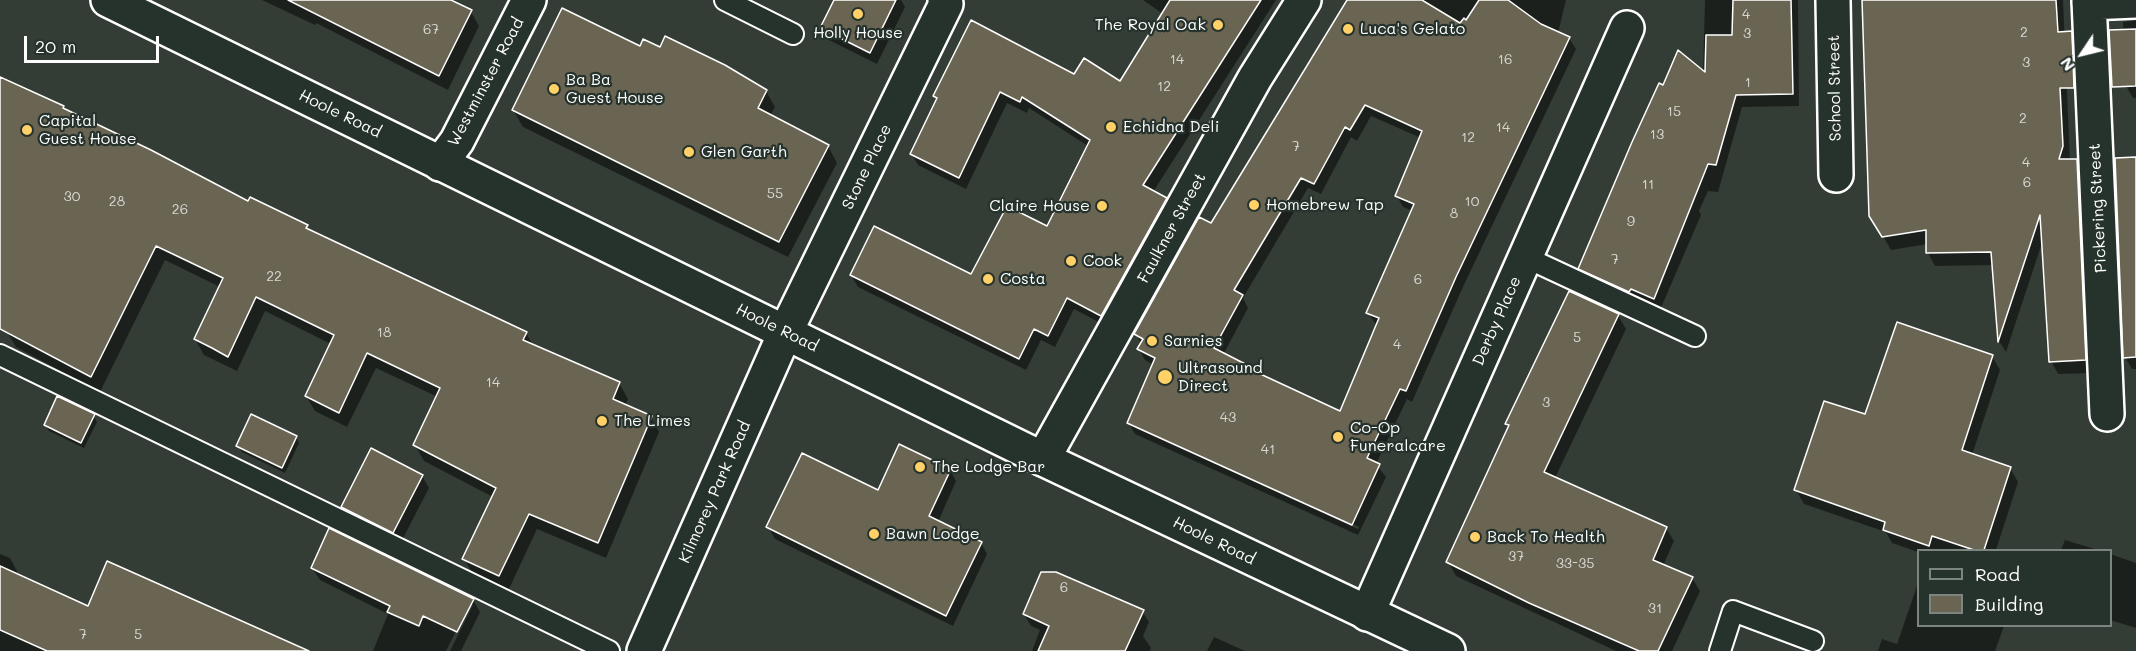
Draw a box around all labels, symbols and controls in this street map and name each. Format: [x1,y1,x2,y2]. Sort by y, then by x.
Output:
marker: Holly House [851,7,865,21]
house number: 4 [1742,7,1750,23]
street label: Westminster Road [444,14,528,150]
place label: The Royal Oak [1095,15,1206,35]
marker: The Royal Oak [1211,18,1225,32]
place label: Luca's Gelato [1360,19,1465,39]
house number: 67 [423,22,439,38]
marker: Luca's Gelato [1341,22,1355,36]
place label: Holly House [813,23,903,43]
scale bar [27,24,162,62]
north arrow [2052,24,2112,84]
house number: 2 [2020,25,2028,41]
house number: 3 [1743,26,1751,42]
text: 20 m [35,34,76,58]
street label: School Street [1824,35,1846,141]
house number: 14 [1170,52,1184,68]
house number: 16 [1498,52,1512,68]
text: N [2055,54,2079,76]
house number: 3 [2022,55,2030,71]
place label: Ba Ba Guest House [566,70,664,108]
house number: 1 [1745,75,1751,91]
house number: 12 [1157,79,1171,95]
marker: Ba Ba Guest House [547,82,561,96]
street label: Hoole Road [296,86,384,142]
house number: 15 [1667,104,1681,120]
place label: Capital Guest House [39,111,137,149]
house number: 2 [2019,111,2027,127]
place label: Echidna Deli [1123,117,1219,137]
marker: Echidna Deli [1104,120,1118,134]
house number: 14 [1496,120,1510,136]
street label: Stone Place [838,121,896,213]
marker: Capital Guest House [20,123,34,137]
house number: 13 [1650,127,1664,143]
house number: 12 [1461,130,1475,146]
house number: 7 [1292,139,1300,155]
place label: Glen Garth [701,142,787,162]
street label: Pickering Street [2085,143,2111,273]
marker: Glen Garth [682,145,696,159]
house number: 4 [2022,155,2030,171]
street label: Faulkner Street [1134,170,1210,286]
house number: 6 [2023,175,2031,191]
house number: 11 [1642,177,1654,193]
house number: 55 [767,186,783,202]
house number: 30 [64,189,80,205]
house number: 28 [109,194,125,210]
house number: 10 [1465,194,1479,210]
place label: Homebrew Tap [1266,195,1384,215]
place label: Claire House [989,196,1090,216]
marker: Homebrew Tap [1247,198,1261,212]
marker: Claire House [1095,199,1109,213]
house number: 26 [172,202,188,218]
house number: 8 [1450,206,1458,222]
house number: 9 [1627,214,1635,230]
place label: Cook [1083,251,1122,271]
house number: 7 [1611,252,1619,268]
marker: Cook [1064,254,1078,268]
house number: 22 [266,269,282,285]
place label: Costa [1000,269,1046,289]
marker: Costa [981,272,995,286]
house number: 6 [1414,272,1422,288]
street label: Derby Place [1469,273,1525,369]
street label: Hoole Road [733,300,821,356]
house number: 18 [377,325,391,341]
house number: 5 [1573,330,1581,346]
place label: Sarnies [1164,331,1222,351]
marker: Sarnies [1145,334,1159,348]
house number: 4 [1393,337,1401,353]
place label: Ultrasound Direct [1178,358,1263,396]
marker: Ultrasound Direct [1156,368,1174,386]
house number: 14 [486,375,500,391]
house number: 3 [1542,395,1550,411]
house number: 43 [1220,410,1236,426]
place label: The Limes [614,411,691,431]
marker: The Limes [595,414,609,428]
street label: Kilmorey Park Road [675,418,755,566]
place label: Co-Op Funeralcare [1350,418,1446,456]
marker: Co-Op Funeralcare [1331,430,1345,444]
house number: 41 [1261,442,1275,458]
place label: The Lodge Bar [932,457,1045,477]
marker: The Lodge Bar [913,460,927,474]
street label: Hoole Road [1170,513,1258,569]
place label: Bawn Lodge [886,524,980,544]
marker: Bawn Lodge [867,527,881,541]
place label: Back To Health [1487,527,1605,547]
marker: Back To Health [1468,530,1482,544]
house number: 37 [1508,549,1524,565]
legend [1917,549,2112,627]
house number: 33-35 [1556,556,1594,572]
text: Road [1975,562,2020,586]
house number: 6 [1060,580,1068,596]
text: Building [1975,592,2043,616]
house number: 31 [1648,601,1662,617]
house number: 7 [79,627,87,643]
house number: 5 [134,627,142,643]

